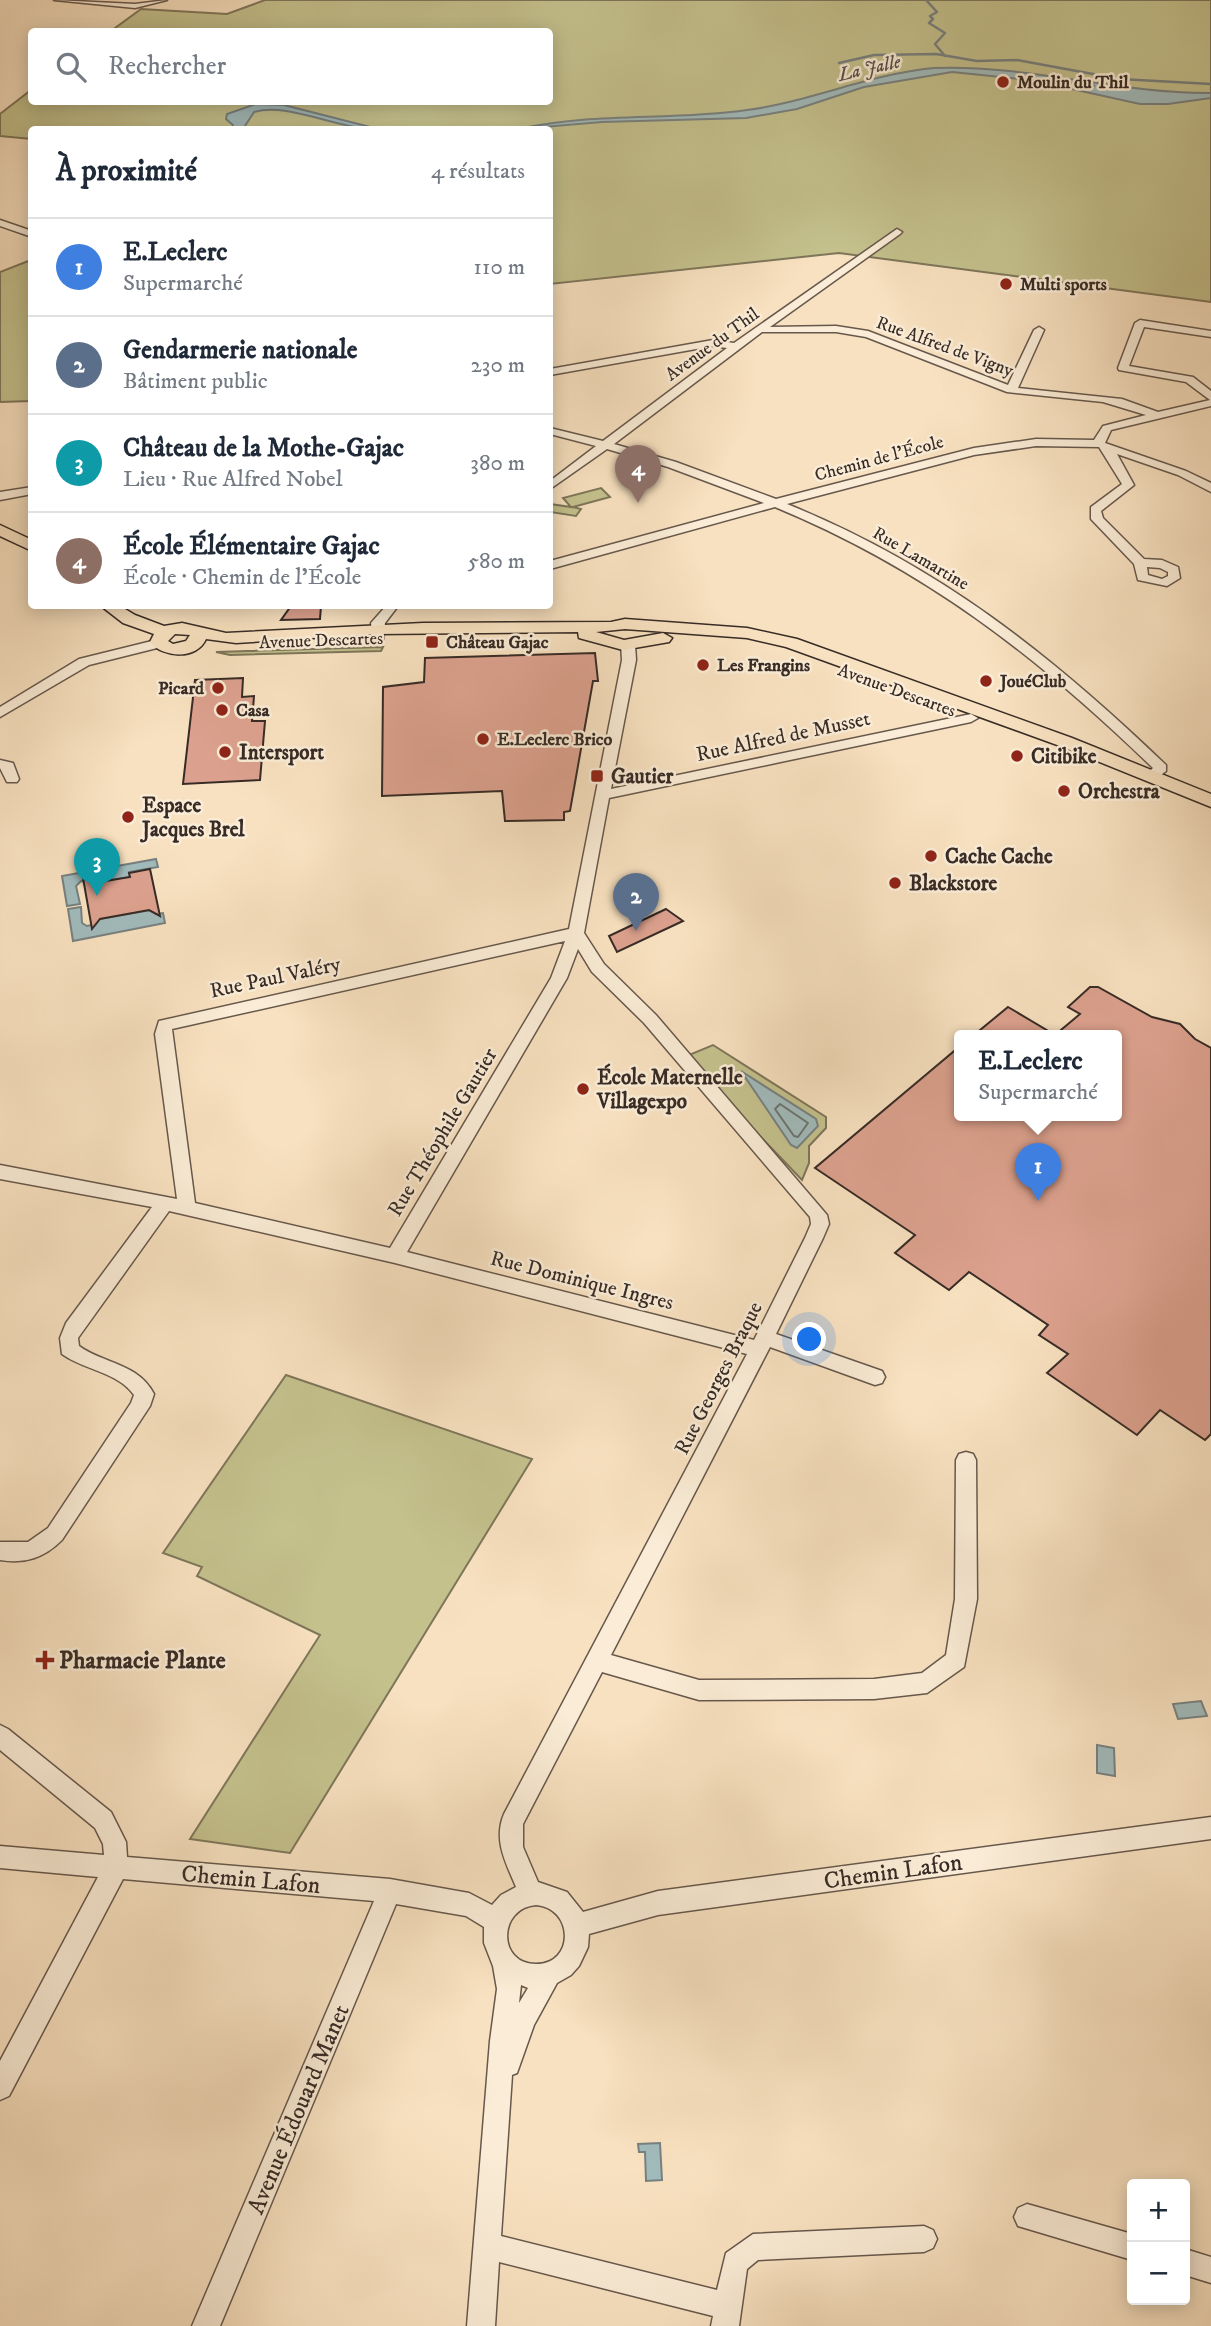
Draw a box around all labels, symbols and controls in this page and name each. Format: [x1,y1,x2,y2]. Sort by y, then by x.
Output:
search box [28,28,553,105]
icon: search [52,48,90,86]
text: Rechercher [108,50,226,83]
water label: La Jalle [835,50,903,87]
place label: Moulin du Thil [1017,72,1129,94]
marker: Moulin du Thil [995,74,1011,90]
text: À proximité [56,153,197,190]
text: 4 résultats [431,157,525,186]
text: E.Leclerc [123,236,228,269]
text: 1 [75,253,83,282]
text: 110 m [474,253,525,282]
text: Supermarché [123,269,243,298]
place label: Multi sports [1020,274,1107,296]
marker: Multi sports [998,276,1014,292]
street label: Avenue du Thil [661,303,764,386]
street label: Rue Alfred de Vigny [873,312,1017,382]
text: Gendarmerie nationale [123,334,358,367]
text: 2 [73,351,85,380]
text: 230 m [471,351,525,380]
text: Bâtiment public [123,367,268,396]
street label: Chemin de l'École [812,431,946,487]
text: Château de la Mothe-Gajac [123,432,404,465]
pin: 4 [615,445,661,503]
text: 3 [75,449,83,478]
text: 380 m [470,449,525,478]
text: Lieu · Rue Alfred Nobel [123,465,343,494]
street label: Rue Lamartine [868,522,973,595]
text: École Élémentaire Gajac [123,530,380,563]
text: 4 [72,547,86,576]
text: 580 m [468,547,525,576]
text: École · Chemin de l'École [123,563,361,592]
street label: Avenue Descartes [259,628,383,654]
place label: Château Gajac [446,632,549,654]
marker: Château Gajac [424,634,440,650]
place label: Les Frangins [717,655,810,677]
marker: Les Frangins [695,657,711,673]
street label: Avenue Descartes [835,659,959,722]
place label: JouéClub [998,671,1067,693]
marker: JouéClub [978,673,994,689]
place label: Picard [158,678,205,700]
marker: Picard [210,680,226,696]
place label: Casa [236,700,270,722]
marker: Casa [214,702,230,718]
street label: Rue Alfred de Musset [694,706,873,768]
place label: E.Leclerc Brico [497,729,613,751]
marker: E.Leclerc Brico [475,731,491,747]
place label: Intersport [239,740,324,766]
marker: Intersport [217,744,233,760]
place label: Citibike [1031,744,1097,770]
marker: Citibike [1009,748,1025,764]
place label: Gautier [611,764,675,790]
marker: Gautier [589,768,605,784]
place label: Orchestra [1078,779,1161,805]
marker: Orchestra [1056,783,1072,799]
place label: Espace Jacques Brel [140,793,245,843]
marker: Espace Jacques Brel [120,809,136,825]
pin: 3 [74,838,120,896]
place label: Cache Cache [945,844,1053,870]
marker: Cache Cache [923,848,939,864]
place label: Blackstore [909,871,998,897]
pin: 2 [613,873,659,931]
marker: Blackstore [887,875,903,891]
street label: Rue Paul Valéry [207,951,344,1005]
popup [954,1030,1122,1121]
street label: Rue Théophile Gautier [382,1043,503,1221]
text: E.Leclerc [978,1045,1083,1078]
place label: École Maternelle Villagexpo [596,1063,743,1115]
text: Supermarché [978,1078,1098,1107]
marker: École Maternelle Villagexpo [575,1081,591,1097]
pin: 1 [1015,1143,1061,1201]
street label: Rue Dominique Ingres [487,1246,676,1316]
street label: Rue Georges Braque [669,1297,769,1459]
your location [792,1322,826,1356]
place label: Pharmacie Plante [59,1646,226,1676]
marker: Pharmacie Plante [37,1652,53,1668]
street label: Chemin Lafon [822,1847,965,1897]
street label: Chemin Lafon [180,1859,322,1901]
street label: Avenue Édouard Manet [241,2000,357,2219]
map controls [1127,2179,1190,2305]
button: + [1127,2179,1190,2242]
button: − [1127,2242,1190,2305]

